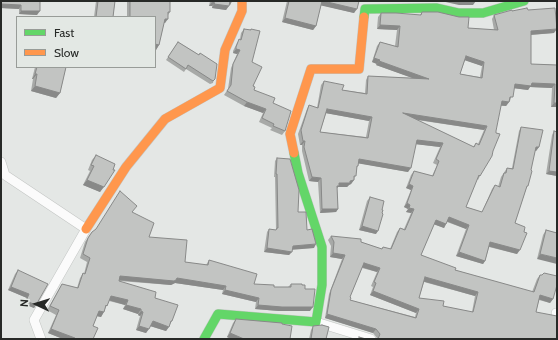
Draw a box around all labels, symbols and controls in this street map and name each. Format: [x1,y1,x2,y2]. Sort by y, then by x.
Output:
legend [16,16,156,68]
text: Fast [54,25,74,40]
text: Slow [54,45,79,60]
north arrow [16,284,56,324]
text: N [17,299,31,308]

